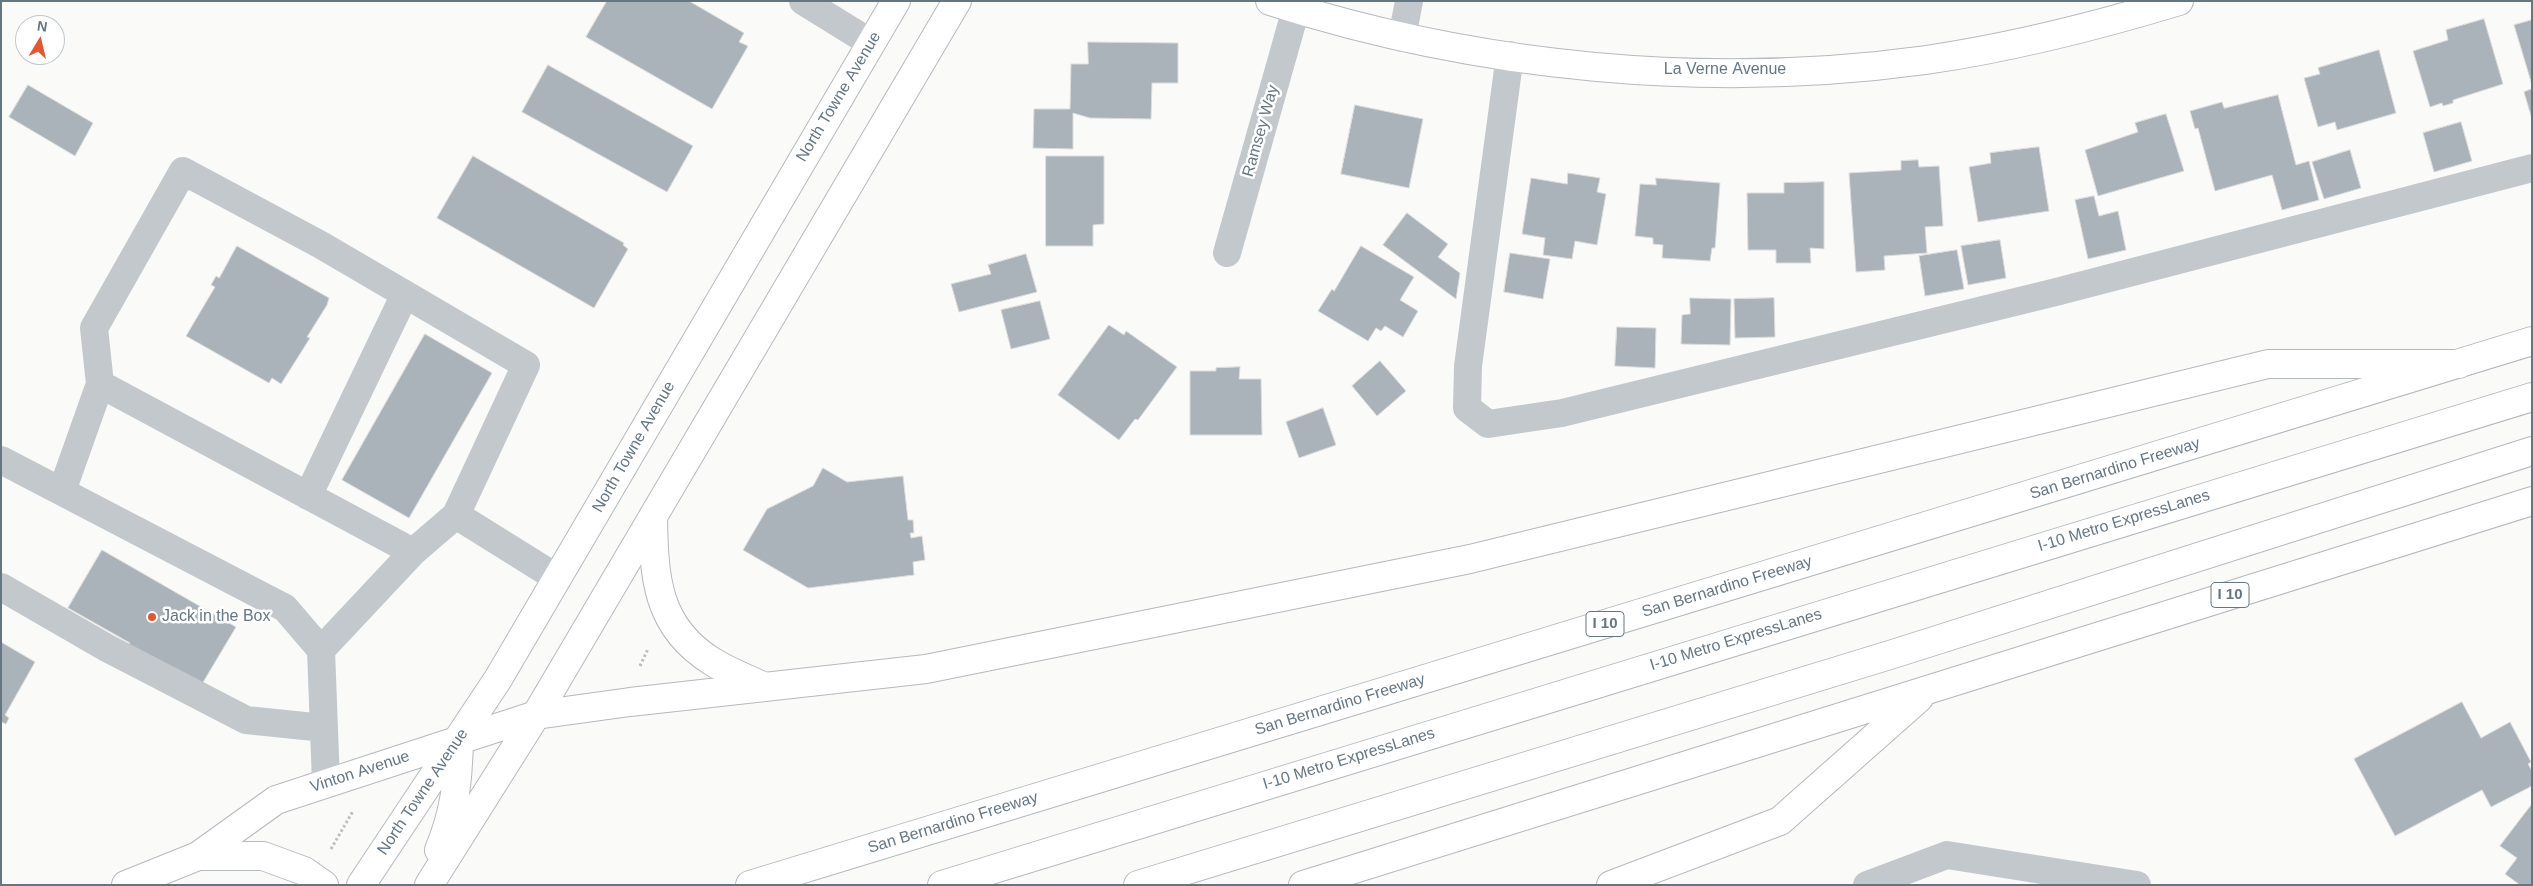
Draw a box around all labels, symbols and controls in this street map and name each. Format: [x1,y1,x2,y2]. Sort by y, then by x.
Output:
north arrow [15,15,65,65]
text: N [36,17,48,35]
street label: North Towne Avenue [793,29,885,165]
street label: La Verne Avenue [1664,60,1786,80]
street label: Ramsey Way [1239,83,1283,179]
street label: North Towne Avenue [589,378,679,516]
street label: San Bernardino Freeway [2028,434,2202,504]
street label: I-10 Metro ExpressLanes [2036,486,2212,556]
street label: San Bernardino Freeway [1640,552,1814,622]
road number: I 10 [2211,582,2249,608]
street label: I-10 Metro ExpressLanes [1648,605,1824,675]
place label: Jack in the Box [162,607,270,627]
marker: Jack in the Box [146,611,158,623]
road number: I 10 [1586,612,1624,636]
street label: San Bernardino Freeway [1253,670,1427,740]
street label: I-10 Metro ExpressLanes [1261,724,1437,794]
street label: North Towne Avenue [374,725,472,859]
street label: Vinton Avenue [308,747,412,797]
street label: San Bernardino Freeway [866,788,1040,858]

